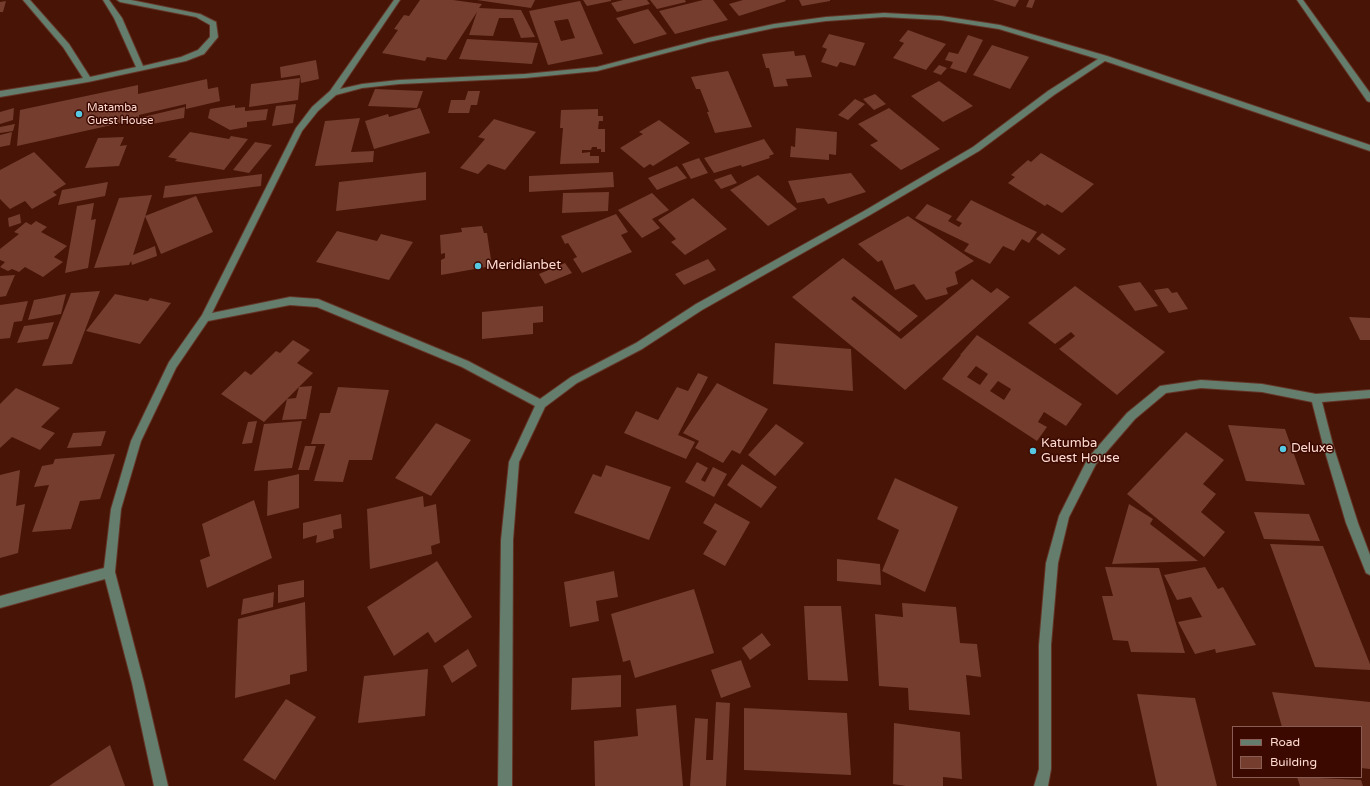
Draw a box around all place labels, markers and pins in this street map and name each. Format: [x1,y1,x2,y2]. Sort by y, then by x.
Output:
place label: Matamba Guest House [87,101,154,127]
marker: Matamba Guest House [74,109,84,119]
place label: Meridianbet [486,258,561,274]
marker: Meridianbet [473,261,483,271]
place label: Katumba Guest House [1041,436,1120,467]
place label: Deluxe [1291,441,1333,457]
marker: Deluxe [1278,444,1288,454]
marker: Katumba Guest House [1028,446,1038,456]

